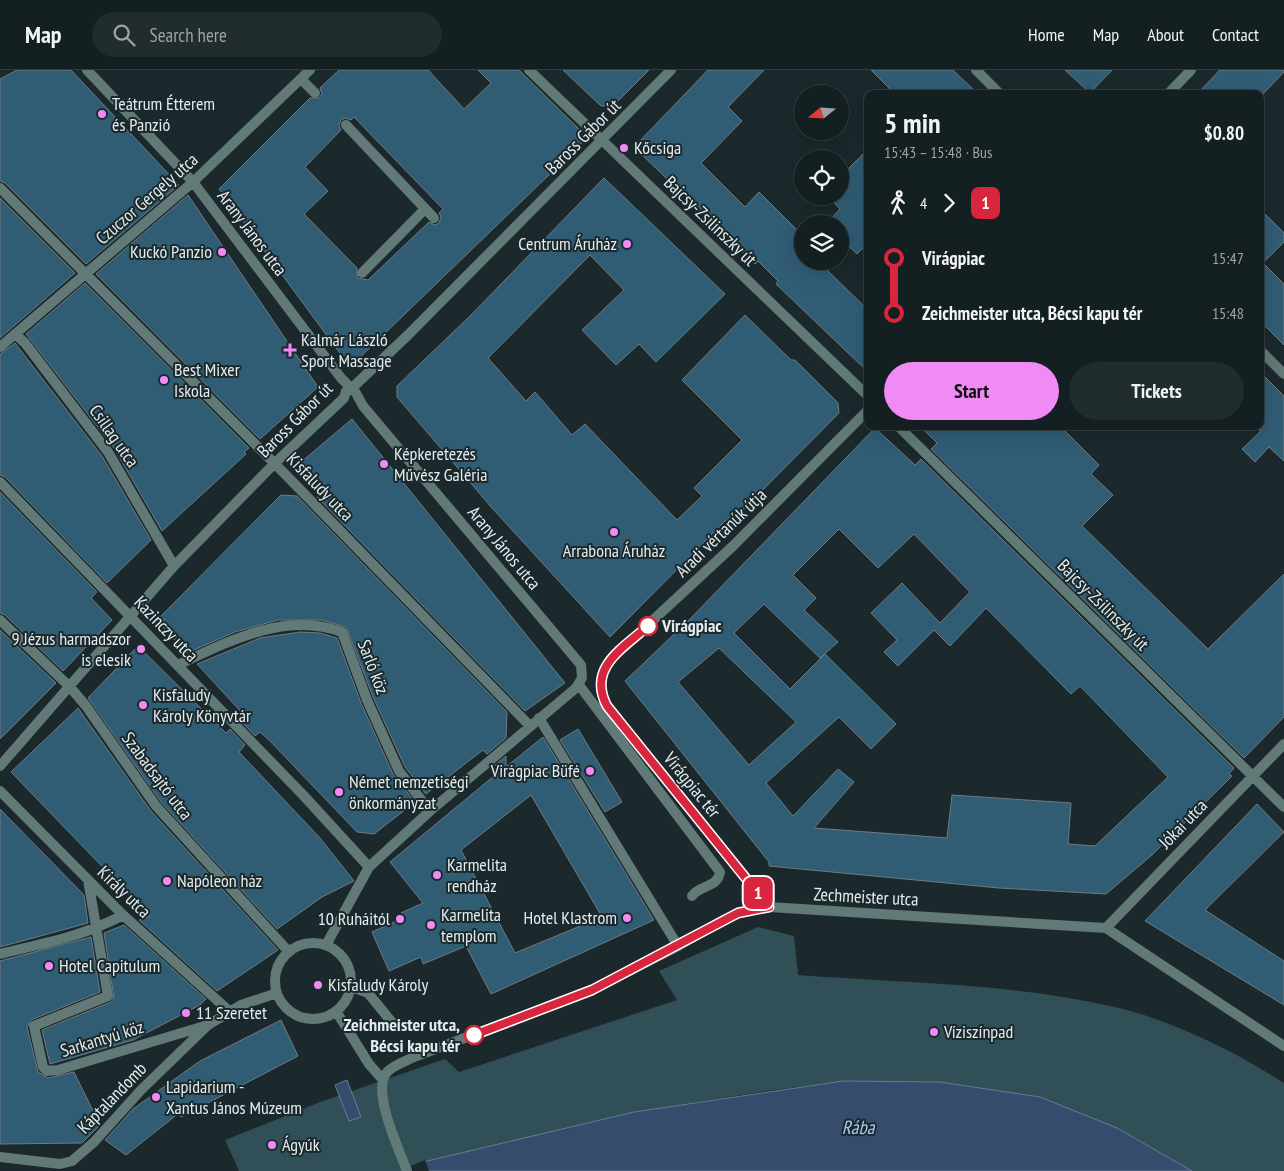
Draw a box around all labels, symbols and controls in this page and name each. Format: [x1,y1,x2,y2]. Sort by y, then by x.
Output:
search box [92,12,442,57]
text: Map [25,19,62,50]
icon: search [110,21,138,49]
text: Search here [150,23,227,47]
text: Home [1028,23,1065,46]
text: Map [1093,23,1119,46]
text: About [1147,23,1184,46]
text: Contact [1212,23,1259,46]
north arrow [794,85,849,140]
map controls [794,85,849,270]
place label: Teátrum Étterem és Panzió [112,92,215,136]
street label: Baross Gábor út [540,94,625,179]
text: 5 min [884,104,941,141]
marker: Teátrum Étterem és Panzió [96,108,108,120]
text: $0.80 [1204,121,1244,145]
place label: Kőcsiga [634,136,681,159]
marker: Kőcsiga [618,142,630,154]
text: 15:43 – 15:48 · Bus [884,142,992,162]
street label: Czuczor Gergely utca [91,148,203,249]
button: locate [794,150,849,205]
street label: Bajcsy-Zsilinszky út [659,171,762,271]
street label: Arany János utca [213,185,292,280]
icon: walk [884,189,912,217]
icon: forward [935,189,963,217]
text: 1 [981,191,990,214]
text: 4 [920,193,927,213]
button: layers [794,215,849,270]
place label: Centrum Áruház [518,232,617,255]
marker: Centrum Áruház [621,238,633,250]
place label: Kuckó Panzio [130,240,212,263]
marker: Kuckó Panzio [216,246,228,258]
text: Virágpiac [922,246,985,270]
text: 15:47 [1212,248,1244,268]
text: Zeichmeister utca, Bécsi kapu tér [922,301,1142,325]
text: 15:48 [1212,303,1244,323]
place label: Kalmár László Sport Massage [301,328,392,372]
marker: Kalmár László Sport Massage [283,343,297,357]
place label: Best Mixer Iskola [174,358,240,402]
button: Start [884,362,1059,420]
button: Tickets [1069,362,1244,420]
marker: Best Mixer Iskola [158,374,170,386]
street label: Baross Gábor út [252,377,337,462]
street label: Csillag utca [85,400,144,472]
place label: Képkeretezés Művész Galéria [394,442,487,486]
street label: Kisfaludy utca [282,447,359,526]
marker: Képkeretezés Művész Galéria [378,458,390,470]
street label: Aradi vértanúk útja [670,483,771,582]
street label: Arany János utca [463,501,546,594]
marker: Arrabona Áruház [608,526,620,538]
place label: Arrabona Áruház [563,539,665,562]
street label: Bajcsy-Zsilinszky út [1053,554,1154,655]
street label: Kazinczy utca [129,591,203,666]
place label: Virágpiac [661,614,722,637]
marker: Virágpiac [638,616,658,636]
place label: 9 Jézus harmadszor is elesik [11,627,131,671]
street label: Sarló köz [353,636,394,697]
marker: 9 Jézus harmadszor is elesik [135,643,147,655]
place label: Kisfaludy Károly Könyvtár [153,683,251,727]
marker: Kisfaludy Károly Könyvtár [137,699,149,711]
street label: Szabadsajtó utca [117,727,198,824]
street label: Virágpiac tér [658,746,726,822]
place label: Virágpiac Büfé [490,759,580,782]
marker: Virágpiac Büfé [584,765,596,777]
place label: Német nemzetiségi önkormányzat [349,770,469,814]
marker: Német nemzetiségi önkormányzat [333,786,345,798]
street label: Jókai utca [1153,794,1212,854]
place label: Karmelita rendház [447,853,507,897]
street label: Király utca [93,861,156,923]
place label: Napóleon ház [177,869,262,892]
marker: Karmelita rendház [431,869,443,881]
marker: Napóleon ház [161,875,173,887]
line badge: 1 [742,877,774,909]
text: 1 [754,881,762,904]
street label: Zechmeister utca [813,882,919,911]
place label: Karmelita templom [441,903,501,947]
place label: Hotel Klastrom [524,906,617,929]
place label: 10 Ruháitól [318,907,391,930]
marker: Hotel Klastrom [621,912,633,924]
marker: 10 Ruháitól [394,913,406,925]
marker: Karmelita templom [425,919,437,931]
place label: Hotel Capitulum [59,954,160,977]
marker: Hotel Capitulum [43,960,55,972]
place label: Kisfaludy Károly [328,973,429,996]
marker: Kisfaludy Károly [312,979,324,991]
place label: 11 Szeretet [196,1001,267,1024]
marker: 11 Szeretet [180,1007,192,1019]
place label: Zeichmeister utca, Bécsi kapu tér [344,1013,461,1057]
street label: Sarkantyú köz [57,1015,146,1062]
place label: Víziszínpad [943,1020,1013,1043]
marker: Zeichmeister utca, Bécsi kapu tér [464,1025,484,1045]
marker: Víziszínpad [928,1026,940,1038]
street label: Káptalandomb [72,1057,151,1138]
place label: Lapidarium - Xantus János Múzeum [166,1075,302,1119]
marker: Lapidarium - Xantus János Múzeum [150,1091,162,1103]
water label: Rába [842,1115,876,1139]
place label: Ágyúk [282,1133,320,1156]
marker: Ágyúk [266,1139,278,1151]

